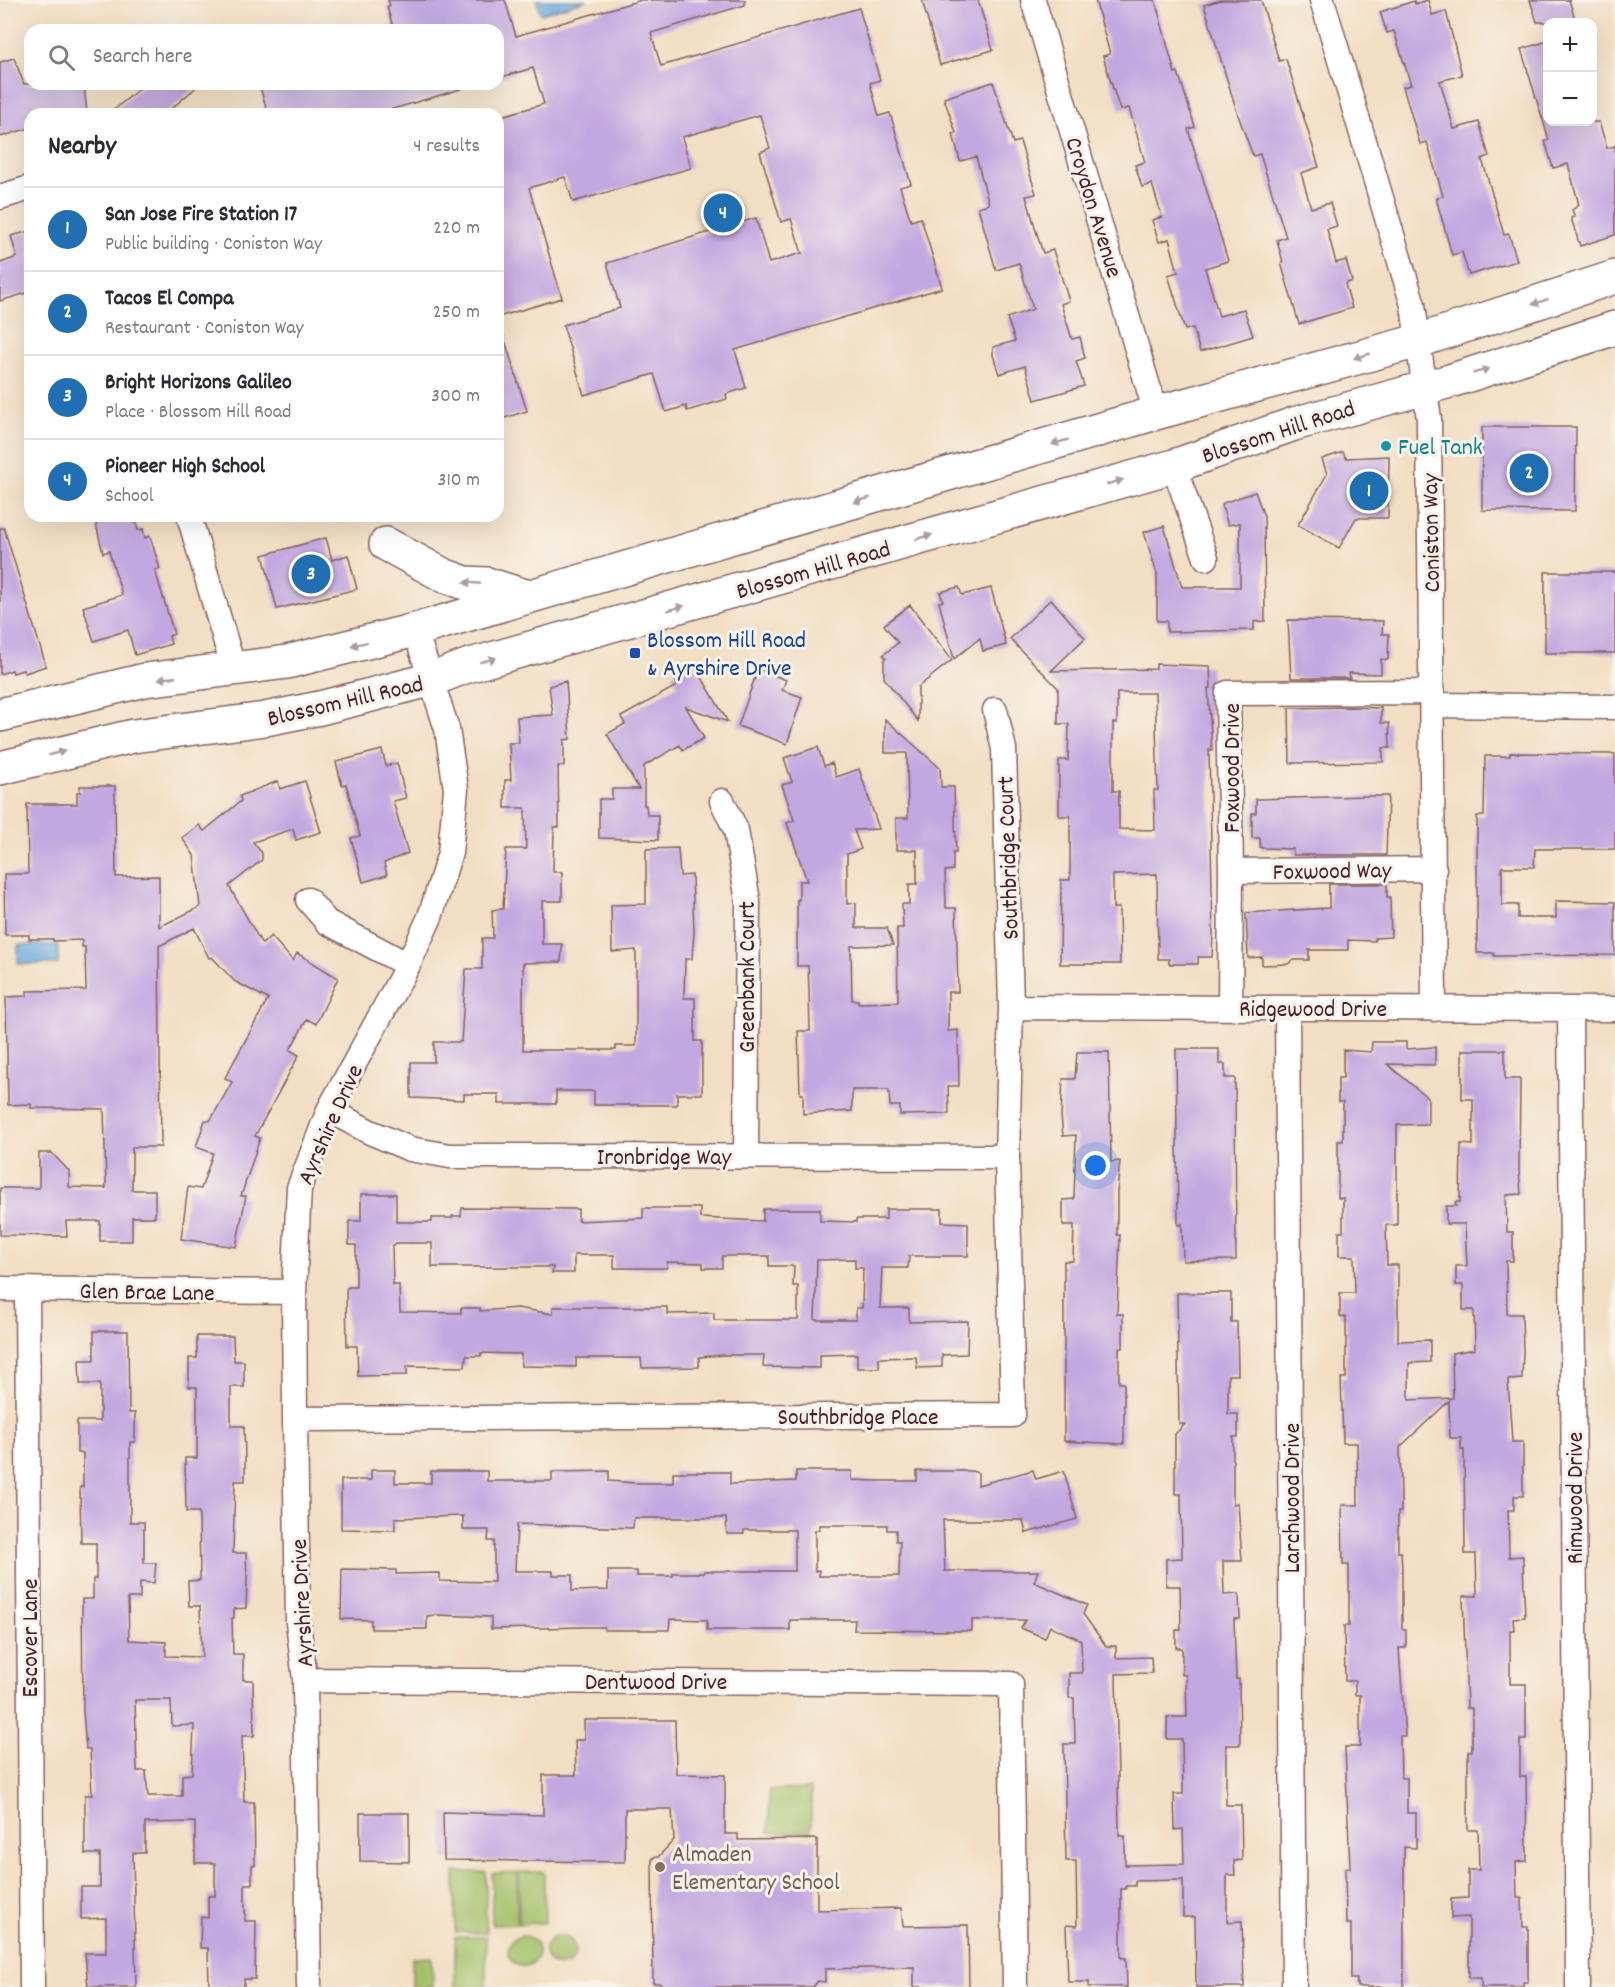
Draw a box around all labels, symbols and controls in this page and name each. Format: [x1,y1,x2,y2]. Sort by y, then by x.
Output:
map controls [1543,18,1597,126]
button: + [1543,18,1597,72]
search box [24,24,504,90]
icon: search [45,41,78,74]
text: Search here [93,42,192,73]
button: − [1543,72,1597,126]
text: Nearby [48,129,116,166]
text: 4 results [413,133,480,161]
street label: Croydon Avenue [1055,133,1130,282]
pin: 4 [704,190,742,236]
text: San Jose Fire Station 17 [105,200,297,231]
text: 1 [65,215,70,243]
text: 220 m [433,215,480,243]
text: Public building · Coniston Way [105,231,322,259]
text: Tacos El Compa [105,284,234,315]
one-way arrow [1531,298,1549,307]
text: 2 [63,299,72,327]
text: 250 m [433,299,480,327]
text: Restaurant · Coniston Way [105,315,304,343]
one-way arrow [1353,352,1371,361]
one-way arrow [1472,366,1490,375]
text: Bright Horizons Galileo [105,368,292,399]
text: 3 [63,383,72,411]
text: 300 m [431,383,480,411]
street label: Blossom Hill Road [1198,393,1360,475]
text: Place · Blossom Hill Road [105,399,291,427]
place label: Fuel Tank [1398,432,1483,466]
one-way arrow [1051,438,1069,447]
marker: Fuel Tank [1379,439,1393,453]
pin: 2 [1510,450,1549,496]
text: Pioneer High School [105,452,265,483]
text: 4 [63,467,72,495]
text: 310 m [438,467,480,495]
pin: 1 [1350,468,1388,514]
street label: Coniston Way [1415,472,1451,593]
one-way arrow [1106,477,1124,487]
text: School [105,483,154,511]
one-way arrow [853,496,871,505]
one-way arrow [915,532,933,541]
street label: Blossom Hill Road [733,534,895,610]
pin: 3 [292,552,330,596]
one-way arrow [462,578,481,587]
one-way arrow [667,603,685,612]
place label: Blossom Hill Road & Ayrshire Drive [647,625,806,687]
one-way arrow [350,640,368,650]
marker: Blossom Hill Road & Ayrshire Drive [628,646,642,660]
one-way arrow [479,655,497,664]
street label: Blossom Hill Road [264,668,427,737]
one-way arrow [157,673,176,682]
street label: Foxwood Drive [1217,703,1251,833]
one-way arrow [48,748,66,757]
street label: Southbridge Court [990,775,1030,940]
street label: Foxwood Way [1272,855,1393,891]
street label: Greenbank Court [732,901,766,1053]
street label: Ridgewood Drive [1239,994,1387,1028]
street label: Ayrshire Drive [290,1060,373,1191]
street label: Ironbridge Way [597,1142,732,1176]
your location [1081,1151,1110,1180]
street label: Glen Brae Lane [79,1276,215,1312]
street label: Southbridge Place [777,1402,939,1436]
street label: Larchwood Drive [1277,1423,1311,1573]
street label: Rimwood Drive [1560,1432,1594,1564]
street label: Ayrshire Drive [284,1538,324,1668]
street label: Escover Lane [15,1578,49,1698]
street label: Dentwood Drive [585,1667,727,1701]
place label: Almaden Elementary School [672,1839,840,1901]
marker: Almaden Elementary School [653,1860,667,1874]

